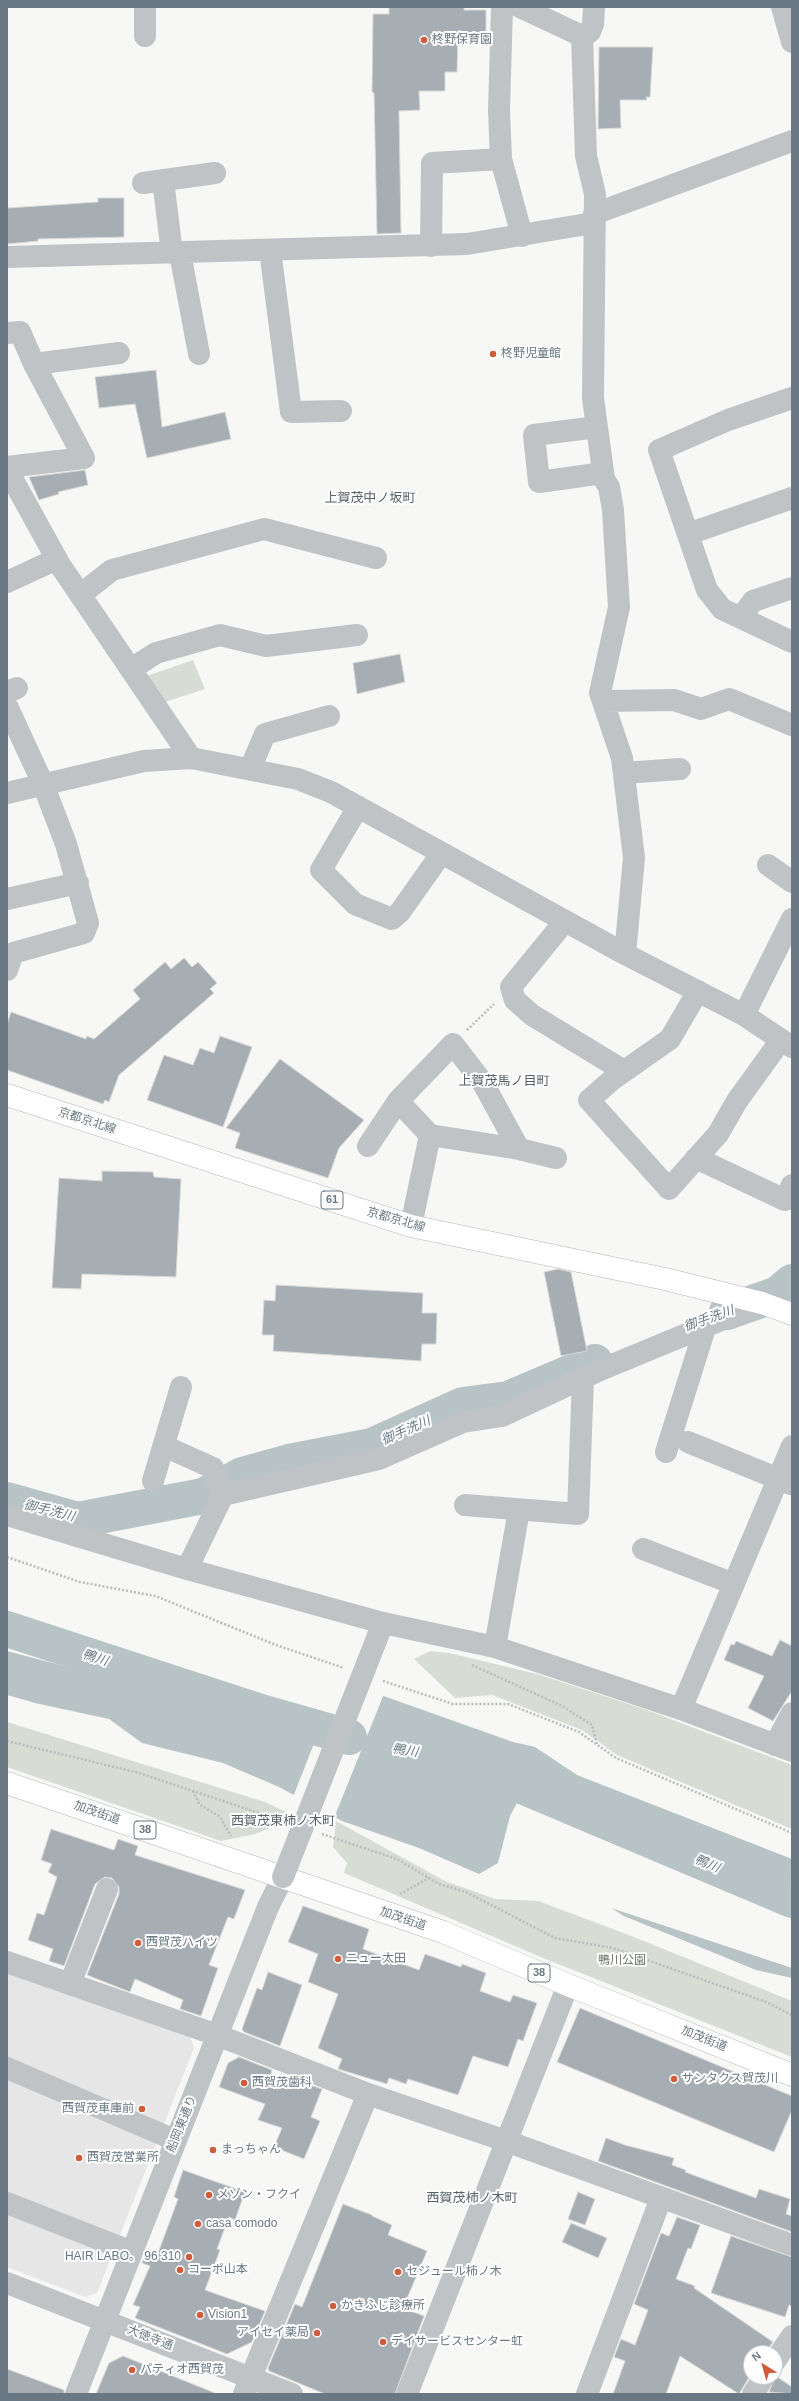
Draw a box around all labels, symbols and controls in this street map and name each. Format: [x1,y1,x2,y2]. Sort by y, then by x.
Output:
place label: 柊野保育園 [432,33,492,47]
marker: 柊野保育園 [419,35,429,45]
place label: 柊野児童館 [501,347,561,361]
marker: 柊野児童館 [488,349,498,359]
district label: 上賀茂中ノ坂町 [325,490,415,506]
district label: 上賀茂馬ノ目町 [459,1073,549,1089]
street label: 京都京北線 [56,1105,118,1137]
road number: 61 [321,1191,343,1209]
street label: 京都京北線 [365,1205,427,1235]
water label: 御手洗川 [682,1303,736,1335]
water label: 御手洗川 [379,1413,433,1449]
water label: 御手洗川 [22,1497,76,1525]
water label: 鴨川 [80,1647,110,1669]
water label: 鴨川 [391,1741,419,1761]
street label: 加茂街道 [72,1798,122,1828]
district label: 西賀茂東柿ノ木町 [231,1813,335,1829]
road number: 38 [134,1821,156,1839]
water label: 鴨川 [692,1852,722,1876]
street label: 加茂街道 [378,1904,428,1934]
place label: 西賀茂ハイツ [146,1936,218,1950]
marker: 西賀茂ハイツ [133,1938,143,1948]
place label: ニュー太田 [346,1952,406,1966]
marker: ニュー太田 [333,1954,343,1964]
park label: 鴨川公園 [598,1954,646,1968]
road number: 38 [528,1964,550,1982]
street label: 加茂街道 [679,2023,729,2055]
place label: サンタクス賀茂川 [682,2072,778,2086]
marker: サンタクス賀茂川 [669,2074,679,2084]
place label: 西賀茂歯科 [252,2076,312,2090]
marker: 西賀茂歯科 [239,2078,249,2088]
street label: 船岡東通り [164,2093,200,2155]
place label: 西賀茂車庫前 [62,2102,134,2116]
marker: 西賀茂車庫前 [137,2104,147,2114]
place label: まっちゃん [221,2143,281,2157]
marker: まっちゃん [208,2145,218,2155]
place label: 西賀茂営業所 [87,2151,159,2165]
marker: 西賀茂営業所 [74,2153,84,2163]
place label: メゾン・フクイ [217,2188,301,2202]
marker: メゾン・フクイ [204,2190,214,2200]
district label: 西賀茂柿ノ木町 [427,2190,517,2206]
place label: casa comodo [206,2217,277,2231]
marker: casa comodo [193,2219,203,2229]
place label: HAIR LABO。 96 310 [65,2250,181,2264]
marker: HAIR LABO。 96 310 [184,2252,194,2262]
place label: コーポ山本 [188,2263,248,2277]
marker: コーポ山本 [175,2265,185,2275]
place label: セジュール柿ノ木 [406,2265,502,2279]
marker: セジュール柿ノ木 [393,2267,403,2277]
place label: かきふじ診療所 [341,2299,425,2313]
marker: かきふじ診療所 [328,2301,338,2311]
place label: Vision1 [208,2308,247,2322]
marker: Vision1 [195,2310,205,2320]
street label: 大徳寺通 [125,2323,175,2353]
place label: アイセイ薬局 [237,2326,309,2340]
marker: アイセイ薬局 [312,2328,322,2338]
place label: デイサービスセンター虹 [391,2335,523,2349]
marker: デイサービスセンター虹 [378,2337,388,2347]
north arrow [743,2345,783,2385]
text: N [750,2349,763,2363]
place label: パティオ西賀茂 [140,2363,224,2377]
marker: パティオ西賀茂 [127,2365,137,2375]

